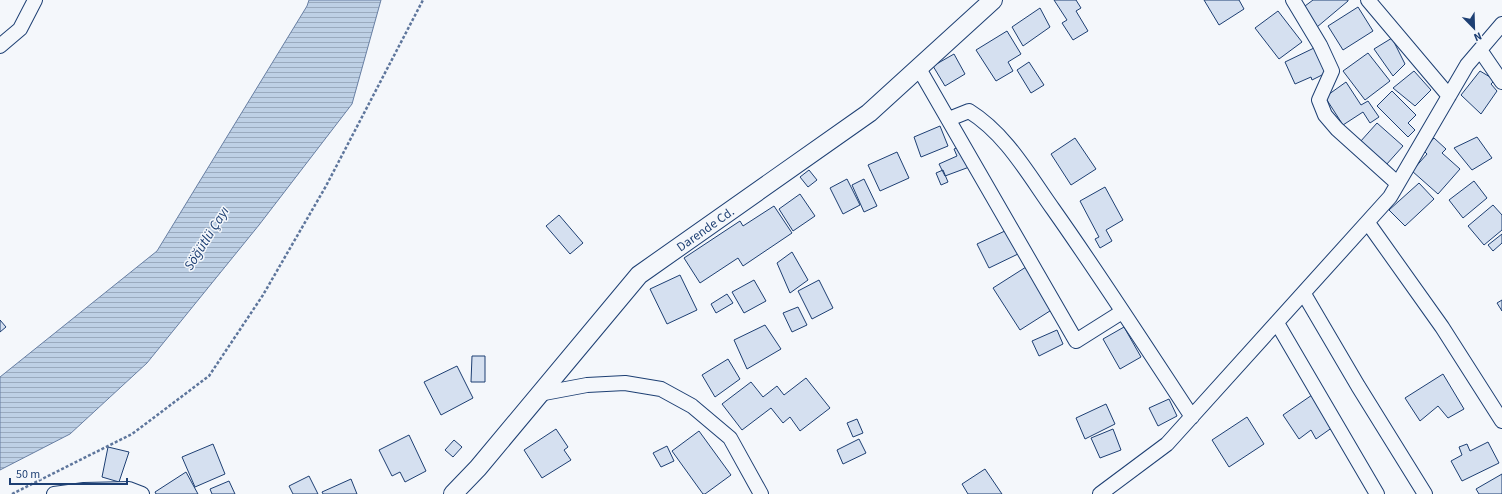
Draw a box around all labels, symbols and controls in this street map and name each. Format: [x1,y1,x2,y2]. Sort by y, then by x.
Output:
north arrow [1454,8,1494,48]
text: N [1471,28,1484,45]
water label: Söğütlü Çayı [179,203,234,274]
street label: Darende Cd. [673,203,738,256]
scale bar [10,460,127,486]
text: 50 m [16,466,40,483]

